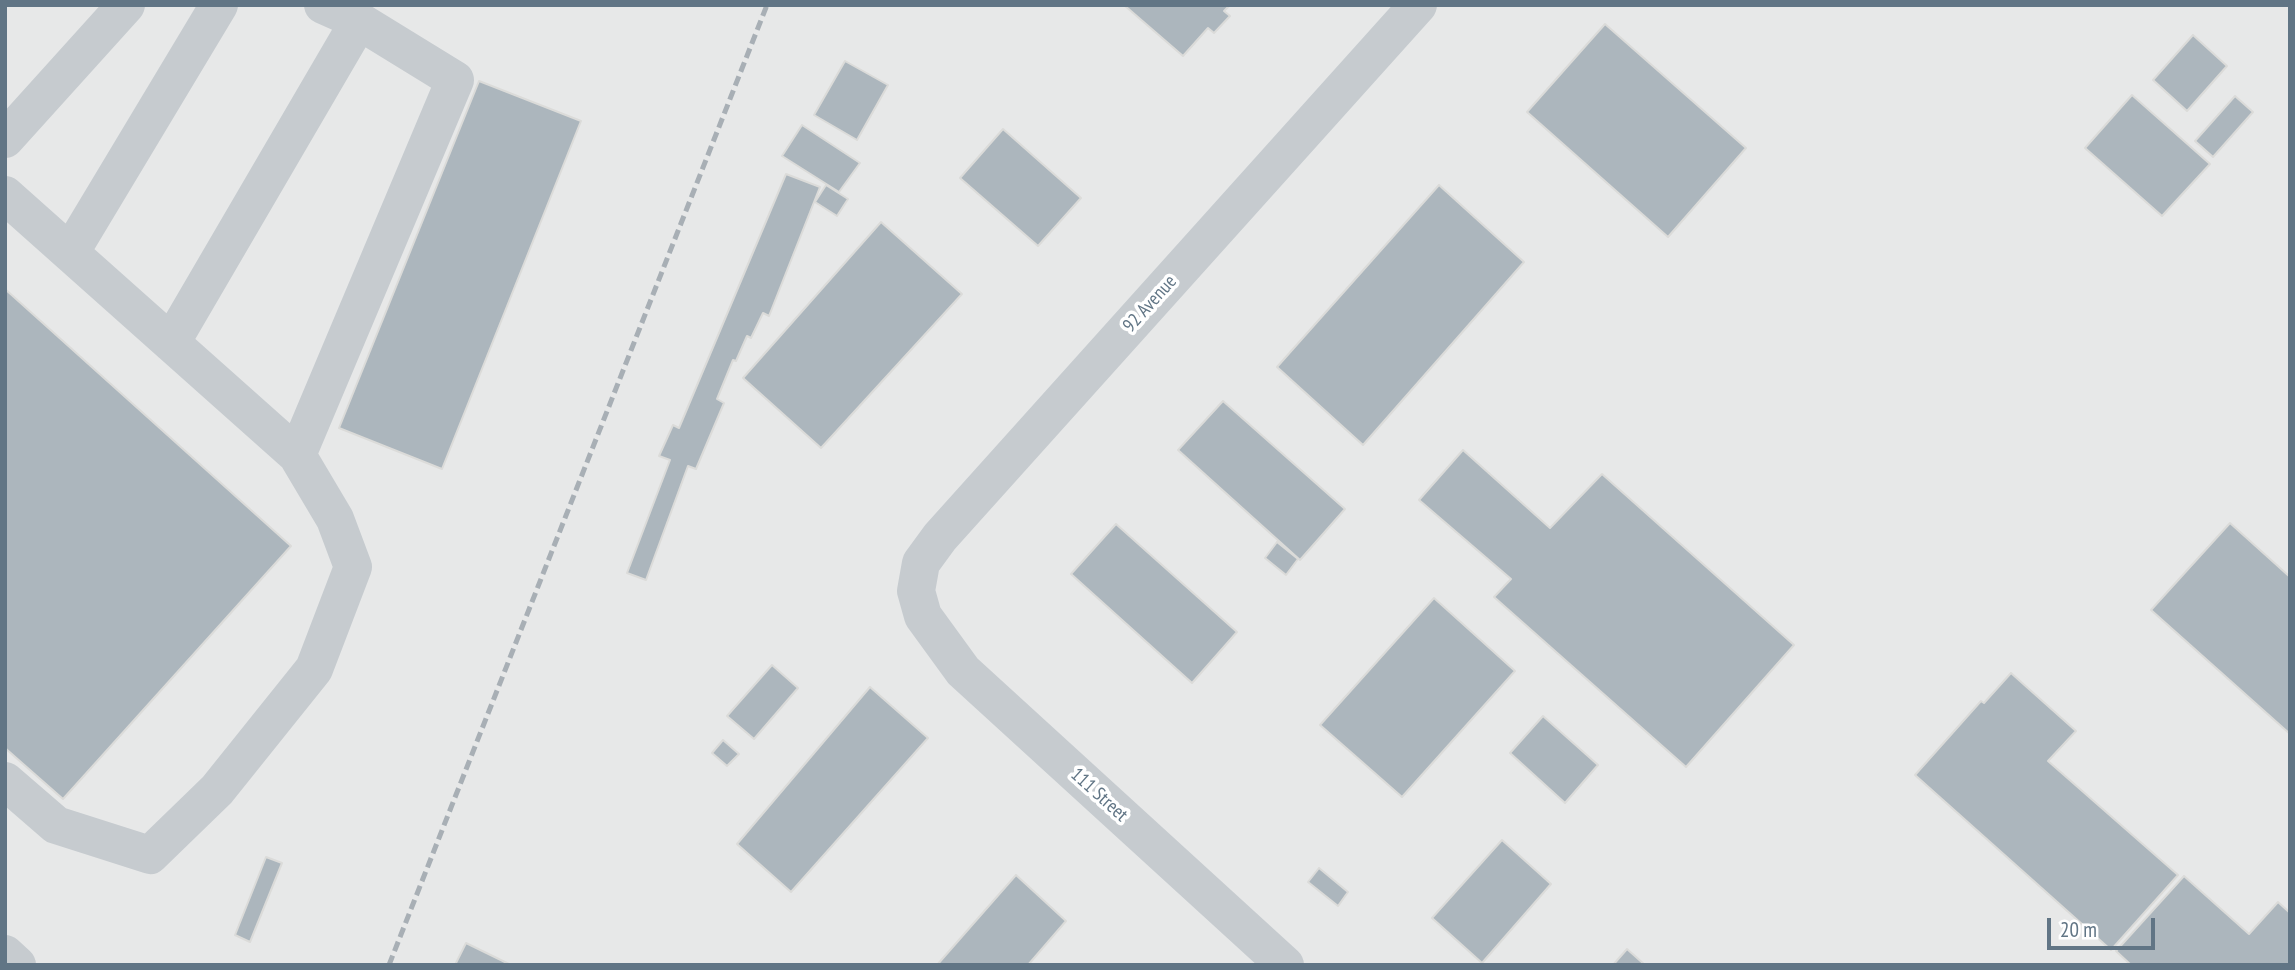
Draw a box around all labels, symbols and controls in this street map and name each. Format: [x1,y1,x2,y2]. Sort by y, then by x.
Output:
street label: 92 Avenue [1118,271,1182,337]
street label: 111 Street [1066,763,1132,827]
scale bar [2050,904,2158,948]
text: 20 m [2060,916,2097,943]

